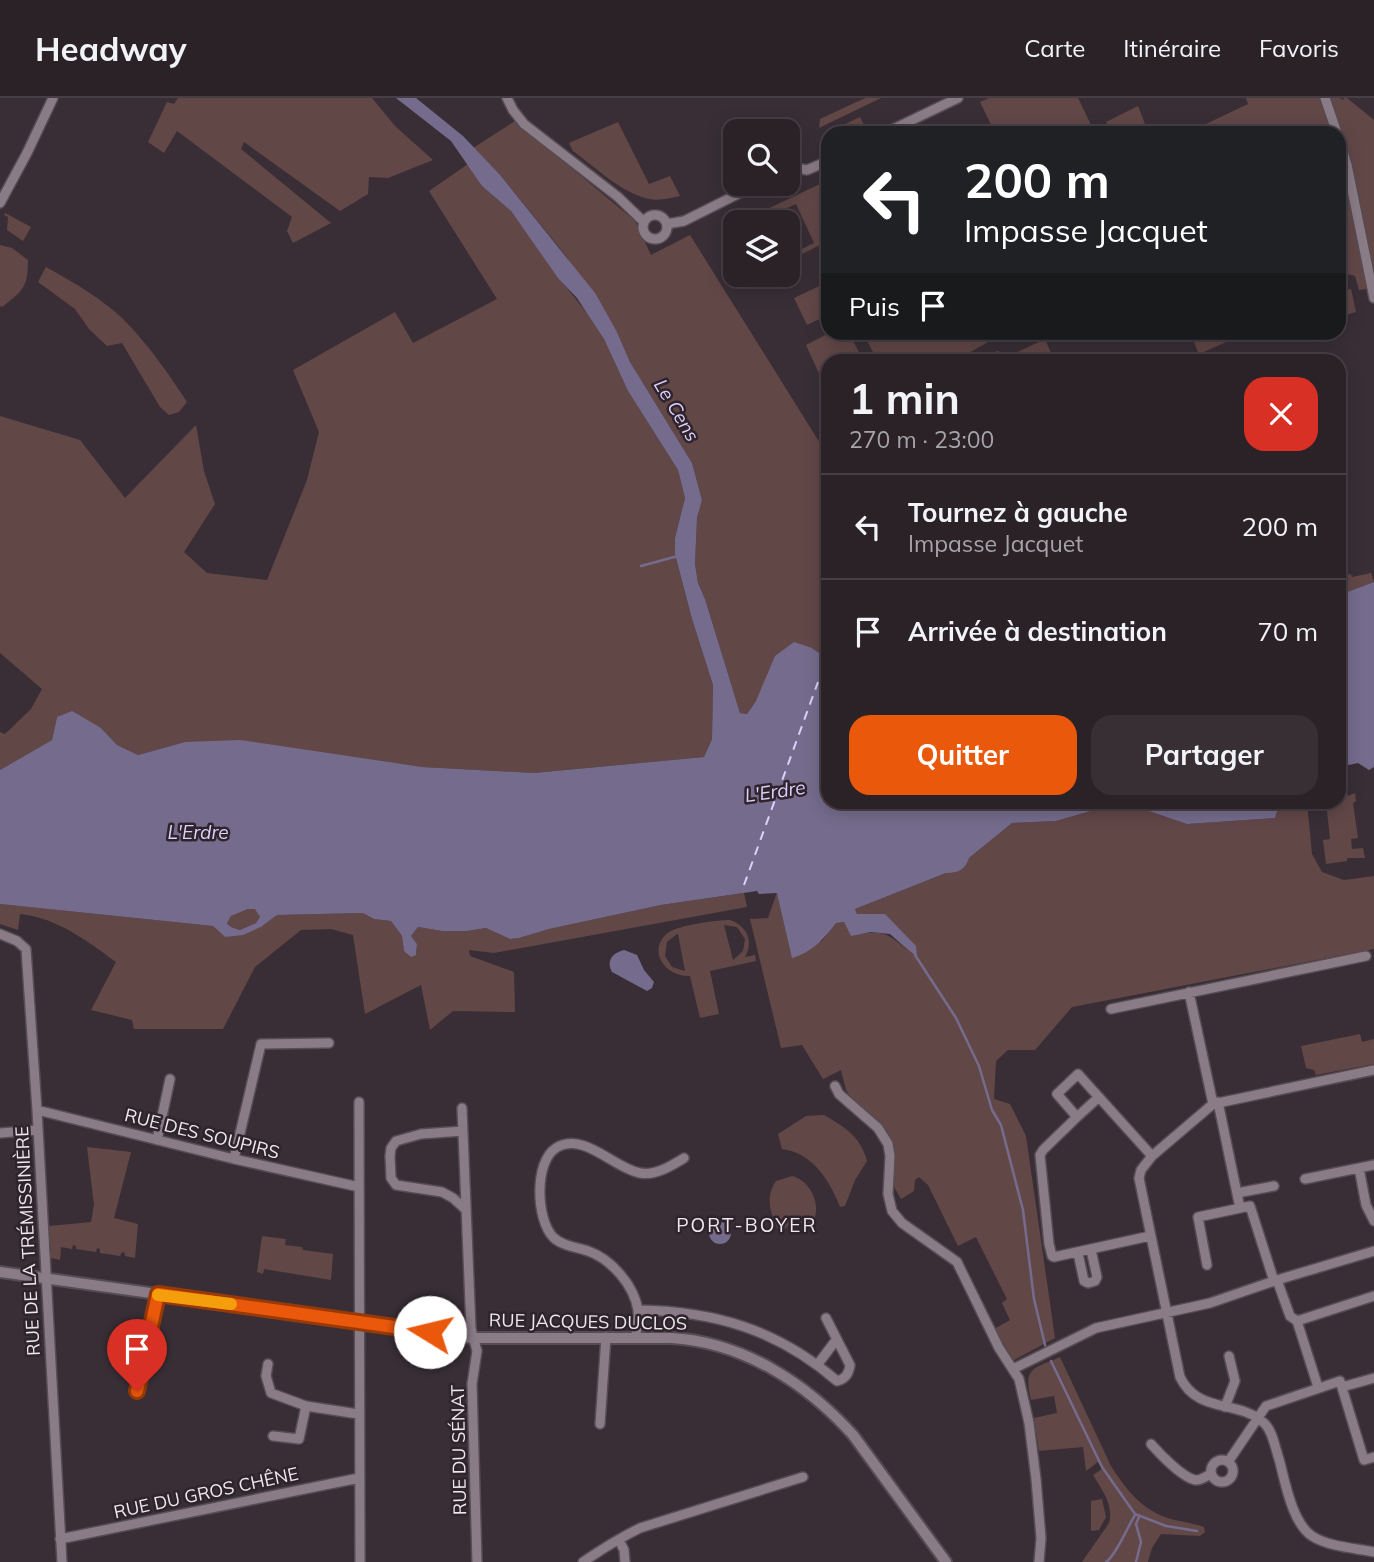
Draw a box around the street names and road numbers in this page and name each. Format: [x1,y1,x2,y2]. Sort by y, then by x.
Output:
street label: RUE DES SOUPIRS [122,1103,282,1164]
street label: RUE DE LA TRÉMISSINIÈRE [10,1126,45,1356]
street label: RUE JACQUES DUCLOS [489,1308,687,1335]
street label: RUE DU SÉNAT [446,1385,471,1515]
street label: RUE DU GROS CHÊNE [111,1462,300,1523]

